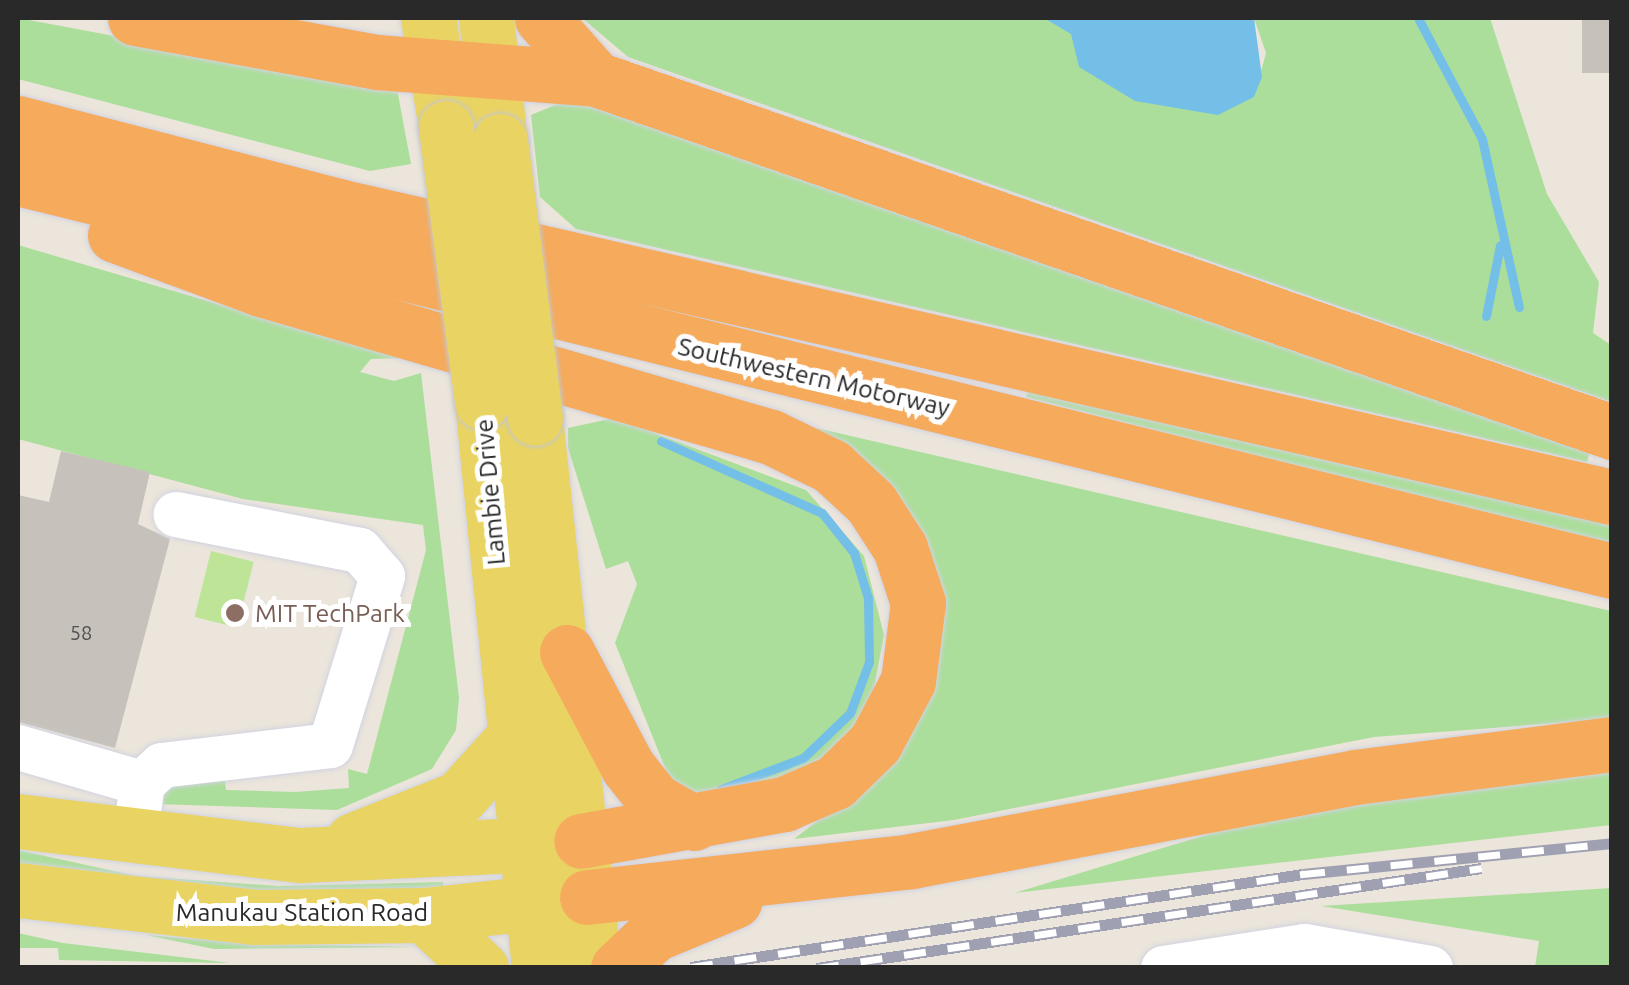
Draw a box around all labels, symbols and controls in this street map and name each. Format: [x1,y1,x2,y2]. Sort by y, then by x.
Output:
street label: Southwestern Motorway [675,331,953,423]
street label: Lambie Drive [469,418,511,566]
place label: MIT TechPark [255,598,405,628]
marker: MIT TechPark [224,602,246,624]
house number: 58 [70,620,92,644]
street label: Manukau Station Road [176,897,428,927]

